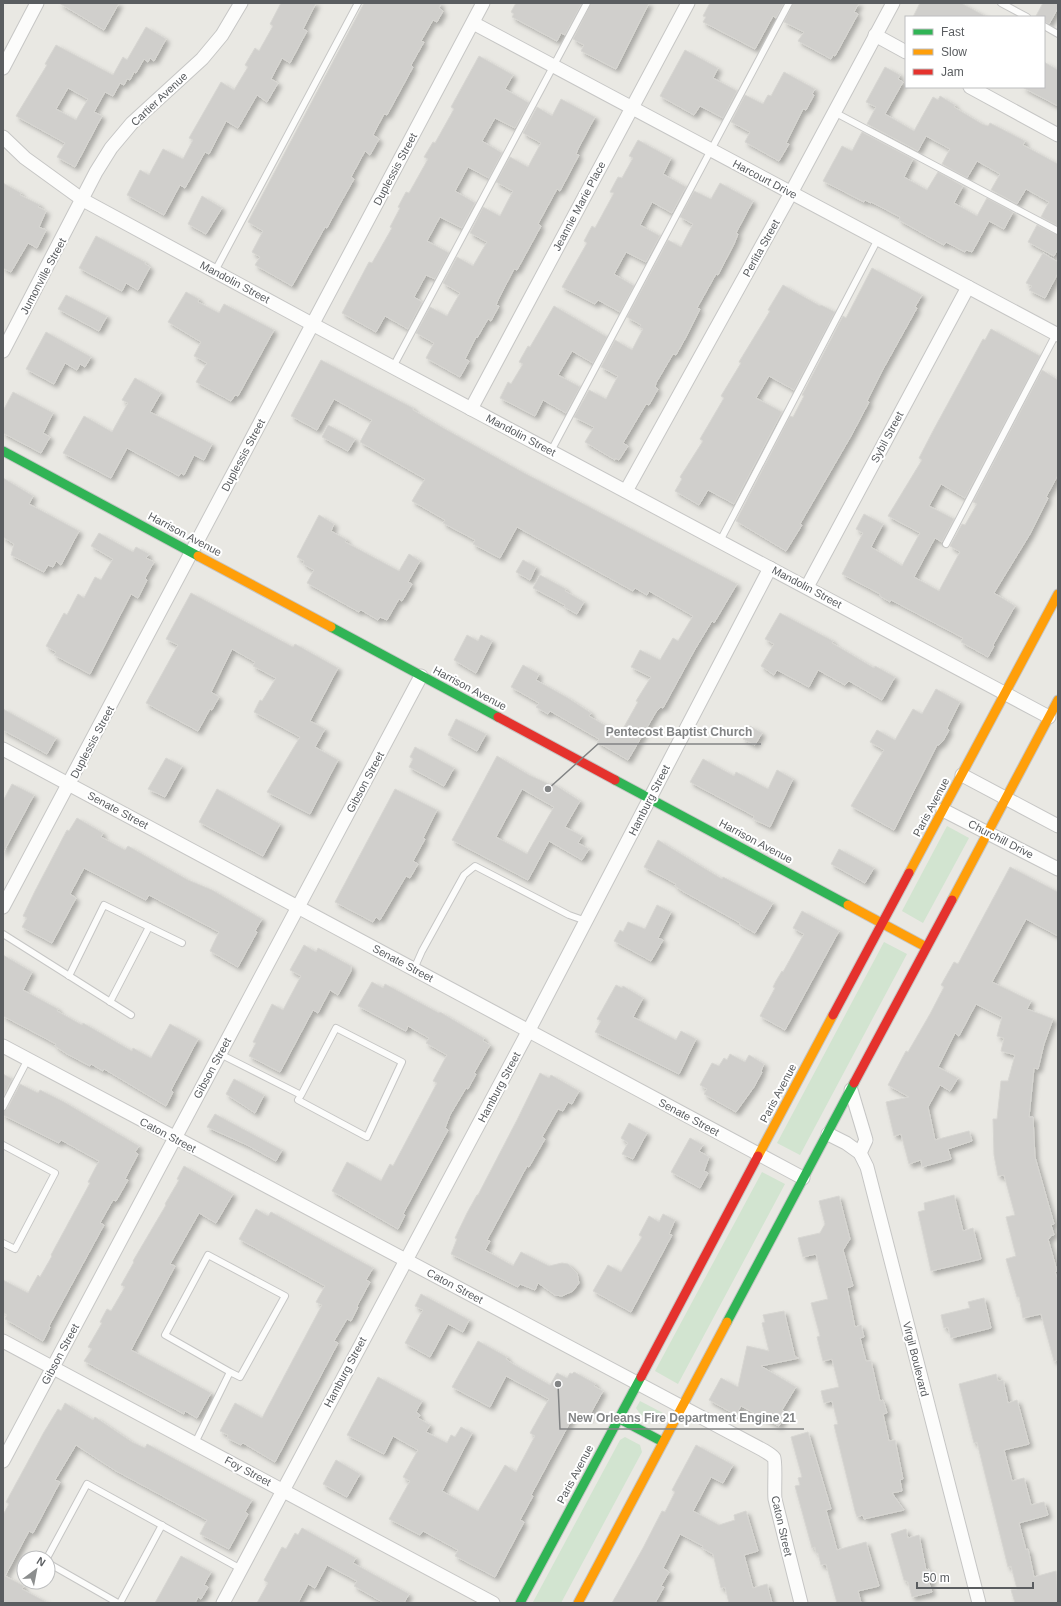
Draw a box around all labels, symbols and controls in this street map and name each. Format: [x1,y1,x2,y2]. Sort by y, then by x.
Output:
legend [905,16,1045,88]
text: Fast [941,25,965,39]
text: Slow [941,45,967,59]
text: Jam [941,65,964,79]
street label: Cartier Avenue [128,70,190,128]
street label: Duplessis Street [371,131,419,207]
street label: Harcourt Drive [731,157,799,201]
street label: Jeannie Marie Place [550,159,608,253]
street label: Perlita Street [740,217,782,279]
street label: Jumonville Street [18,236,68,316]
street label: Mandolin Street [198,259,272,305]
street label: Sybil Street [868,409,906,465]
street label: Mandolin Street [484,412,558,458]
street label: Duplessis Street [219,417,267,493]
street label: Harrison Avenue [146,510,224,558]
street label: Mandolin Street [770,564,844,610]
street label: Harrison Avenue [431,664,509,712]
street label: Duplessis Street [68,704,116,780]
callout: Pentecost Baptist Church [598,720,761,744]
text: Pentecost Baptist Church [606,725,752,739]
street label: Gibson Street [344,749,386,815]
street label: Hamburg Street [626,763,672,837]
street label: Paris Avenue [911,776,951,838]
street label: Senate Street [85,789,151,831]
street label: Harrison Avenue [717,817,795,865]
street label: Churchill Drive [966,817,1036,861]
street label: Senate Street [370,942,436,984]
street label: Gibson Street [191,1035,233,1101]
street label: Hamburg Street [475,1050,523,1124]
street label: Paris Avenue [758,1062,798,1124]
street label: Senate Street [656,1096,722,1138]
street label: Caton Street [138,1115,198,1155]
street label: Caton Street [425,1266,485,1306]
street label: Virgil Boulevard [901,1320,931,1398]
street label: Gibson Street [39,1321,81,1387]
street label: Hamburg Street [321,1335,369,1409]
callout: New Orleans Fire Department Engine 21 [560,1405,804,1429]
text: New Orleans Fire Department Engine 21 [568,1411,796,1425]
street label: Paris Avenue [555,1443,595,1505]
street label: Foy Street [223,1454,273,1488]
street label: Caton Street [769,1495,795,1557]
north arrow [16,1550,56,1590]
text: N [35,1554,48,1569]
scale bar [917,1564,1033,1590]
text: 50 m [923,1571,950,1585]

